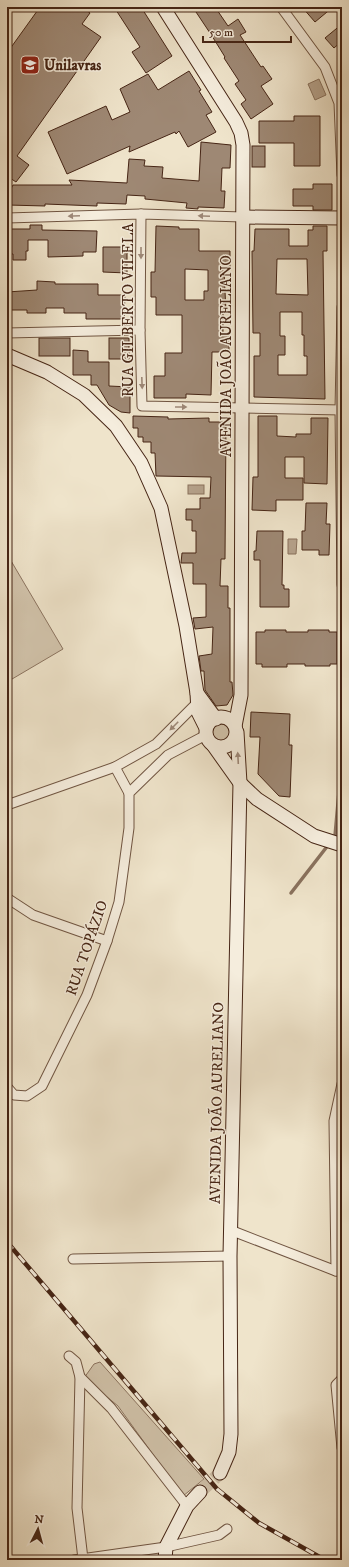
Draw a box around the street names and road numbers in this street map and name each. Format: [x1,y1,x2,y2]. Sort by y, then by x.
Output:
street label: RUA GILBERTO VILELA [119,222,138,397]
street label: AVENIDA JOÃO AURELIANO [216,255,236,457]
street label: RUA TOPÁZIO [61,897,112,998]
street label: AVENIDA JOÃO AURELIANO [205,1002,228,1204]

